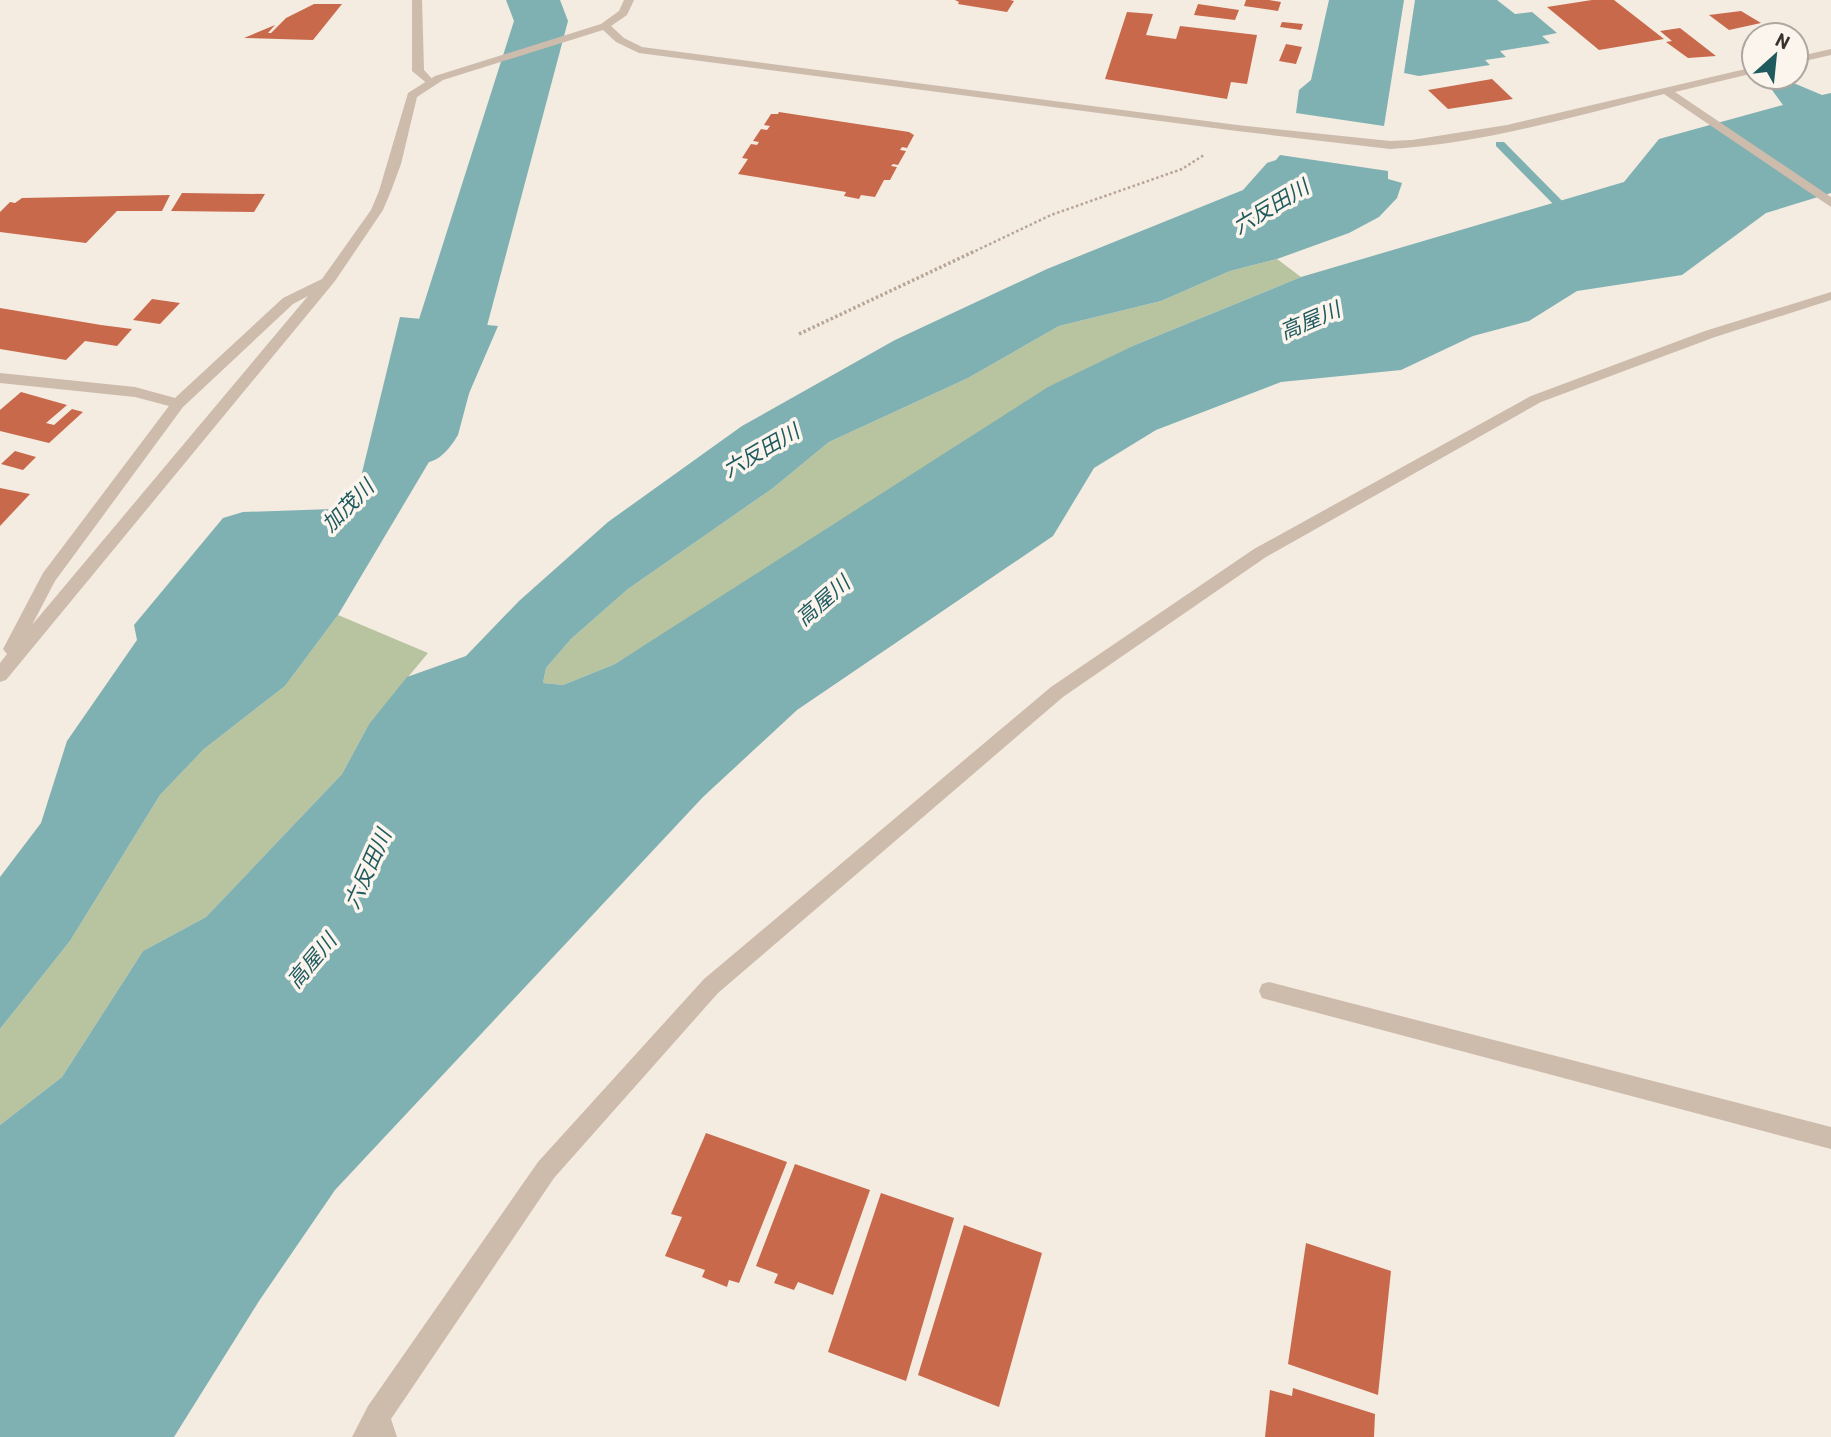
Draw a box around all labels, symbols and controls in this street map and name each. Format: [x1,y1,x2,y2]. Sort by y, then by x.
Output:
north arrow [1740,21,1810,91]
text: N [1772,27,1794,54]
water label: 六反田川 [1228,172,1314,238]
water label: 高屋川 [1276,295,1345,343]
water label: 六反田川 [718,417,805,482]
water label: 加茂川 [316,472,379,536]
water label: 高屋川 [790,568,855,630]
water label: 六反田川 [338,823,396,912]
water label: 高屋川 [281,926,342,992]

